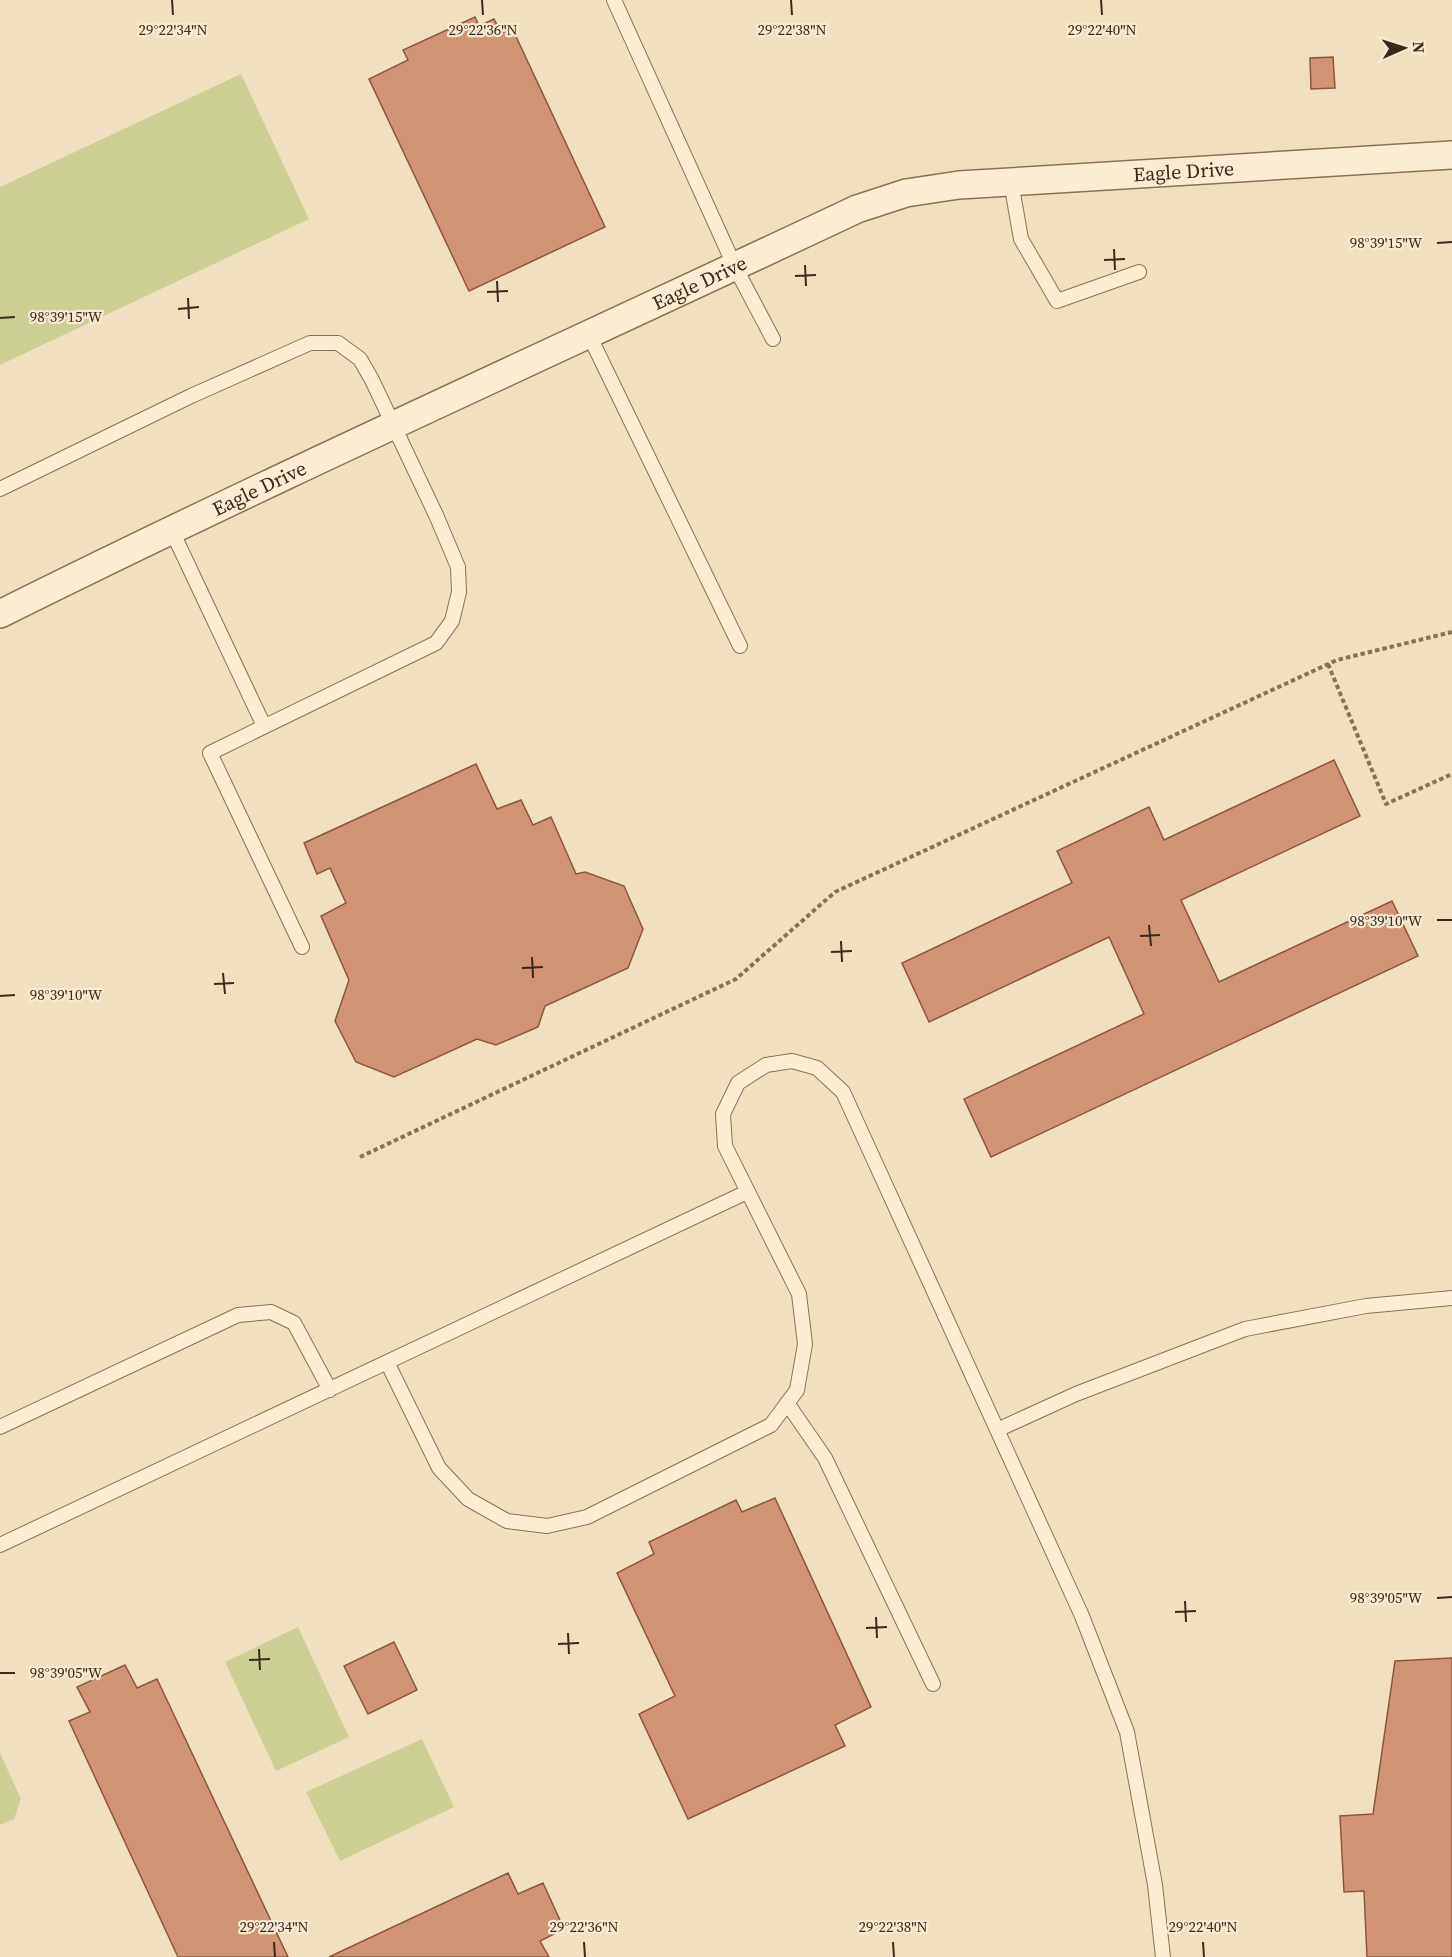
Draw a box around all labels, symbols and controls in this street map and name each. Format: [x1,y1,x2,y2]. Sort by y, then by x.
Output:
north arrow [1374,18,1434,78]
text: 29°22'34"N [138,19,208,40]
text: 29°22'36"N [448,19,518,40]
text: 29°22'38"N [757,19,827,40]
text: 29°22'40"N [1067,19,1137,40]
text: N [1408,41,1430,54]
street label: Eagle Drive [1132,154,1235,188]
text: 98°39'15"W [1350,232,1423,253]
street label: Eagle Drive [648,249,751,317]
text: 98°39'15"W [30,306,103,327]
street label: Eagle Drive [207,454,311,523]
text: 98°39'10"W [1350,910,1423,931]
text: 98°39'10"W [30,984,103,1005]
text: 98°39'05"W [1350,1587,1423,1608]
text: 98°39'05"W [30,1662,103,1683]
text: 29°22'34"N [239,1916,309,1937]
text: 29°22'36"N [549,1916,619,1937]
text: 29°22'38"N [858,1916,928,1937]
text: 29°22'40"N [1168,1916,1238,1937]

